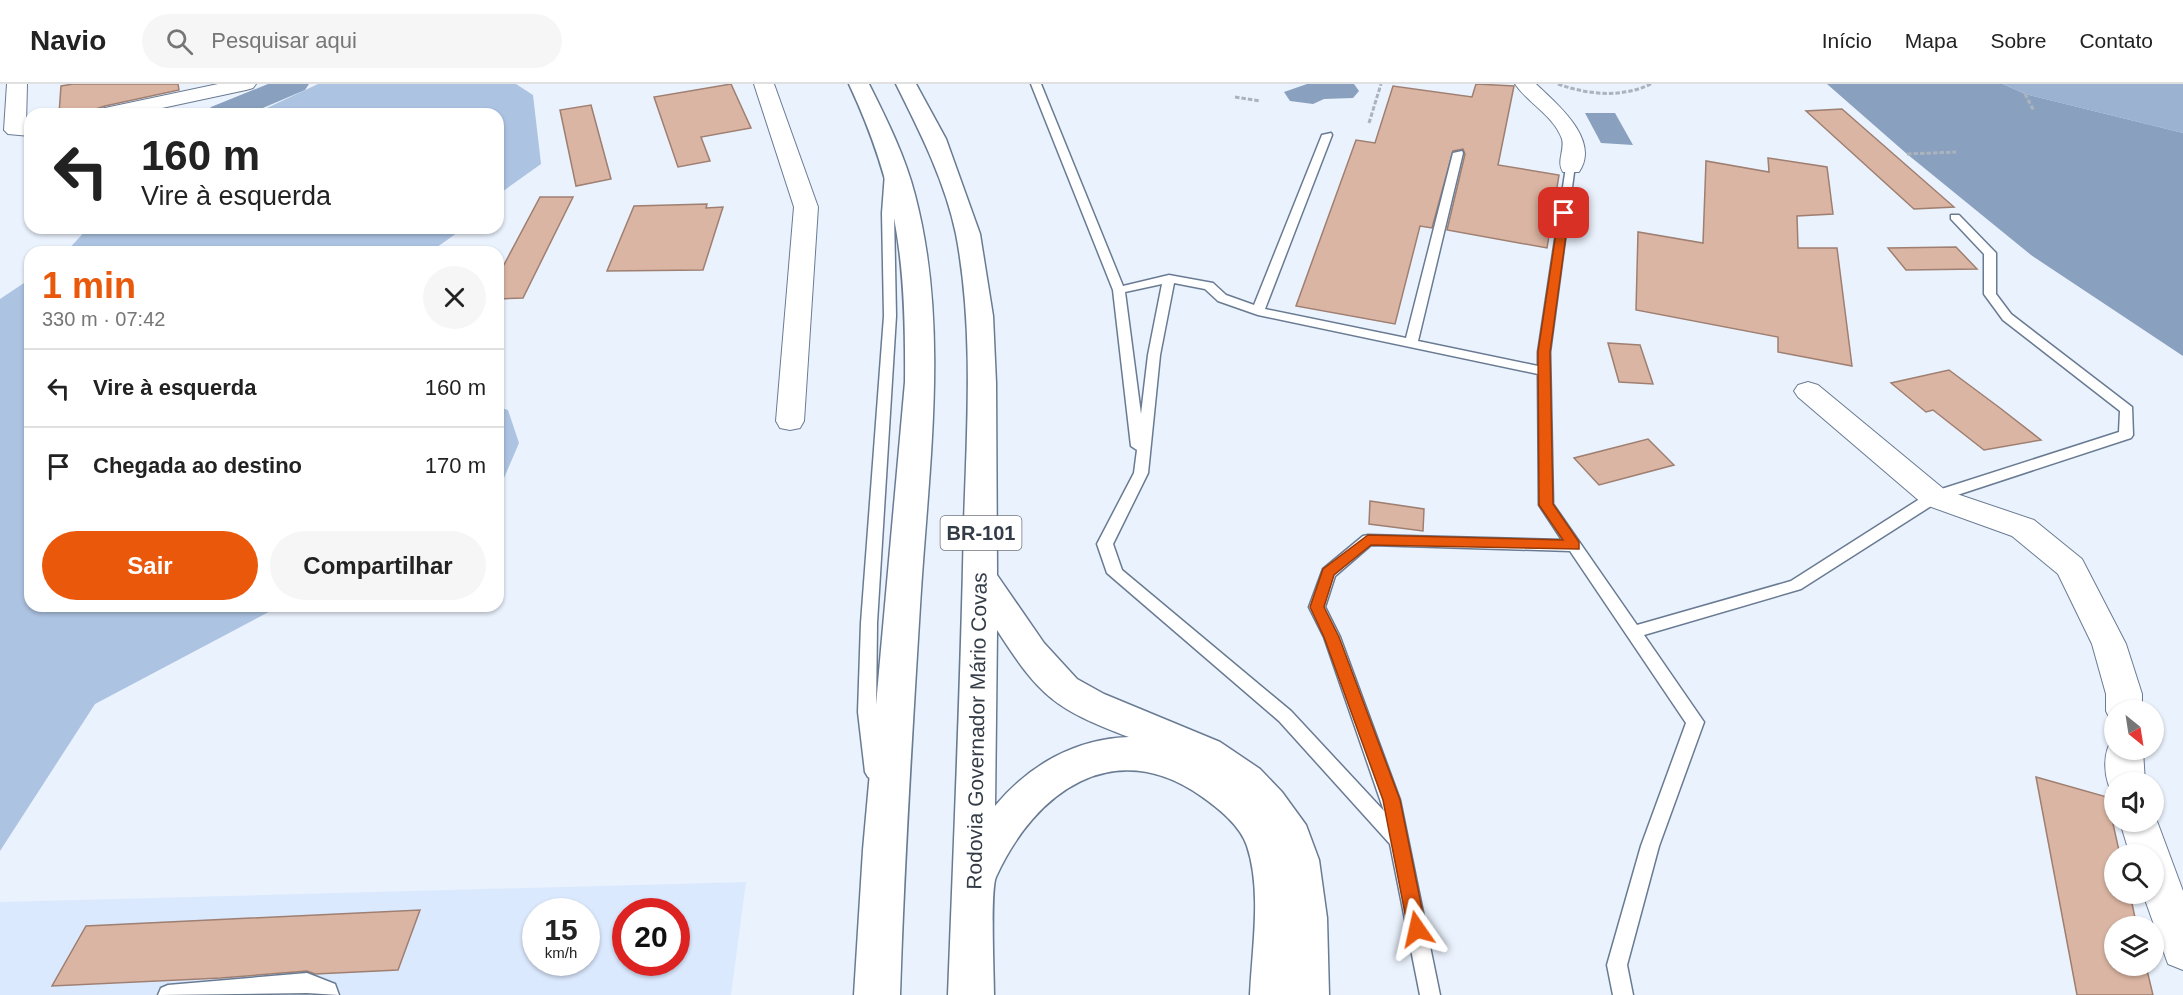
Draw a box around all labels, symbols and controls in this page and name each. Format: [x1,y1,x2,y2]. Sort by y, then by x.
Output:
search box [142,14,562,68]
text: Navio [30,25,106,56]
icon: search [163,25,196,58]
text: Pesquisar aqui [211,28,357,53]
text: Início [1822,29,1872,52]
text: Mapa [1905,29,1957,52]
text: Sobre [1990,29,2046,52]
text: Contato [2079,29,2153,52]
icon: left [42,132,120,210]
text: 160 m [141,132,260,179]
text: Vire à esquerda [141,181,331,211]
pin [1538,187,1589,238]
icon: arrive [1547,196,1580,229]
text: 1 min [42,265,136,306]
button: close [423,266,486,329]
text: 330 m · 07:42 [42,308,165,330]
icon: left [42,372,75,405]
text: Vire à esquerda [93,375,256,400]
text: 160 m [425,375,486,400]
icon: arrive [42,450,75,483]
text: Chegada ao destino [93,453,302,478]
text: 170 m [425,453,486,478]
road number: BR-101 [940,516,1022,550]
button: Sair [42,531,258,600]
button: Compartilhar [270,531,486,600]
street label: Rodovia Governador Mário Covas [962,572,991,890]
north arrow [2104,700,2164,760]
map controls [2104,700,2164,976]
button: sound [2104,772,2164,832]
button: search [2104,844,2164,904]
position arrow [1385,897,1449,961]
speed limit sign: 20 [612,898,690,976]
text: 15 [544,913,578,946]
button: layers [2104,916,2164,976]
text: km/h [545,944,577,961]

